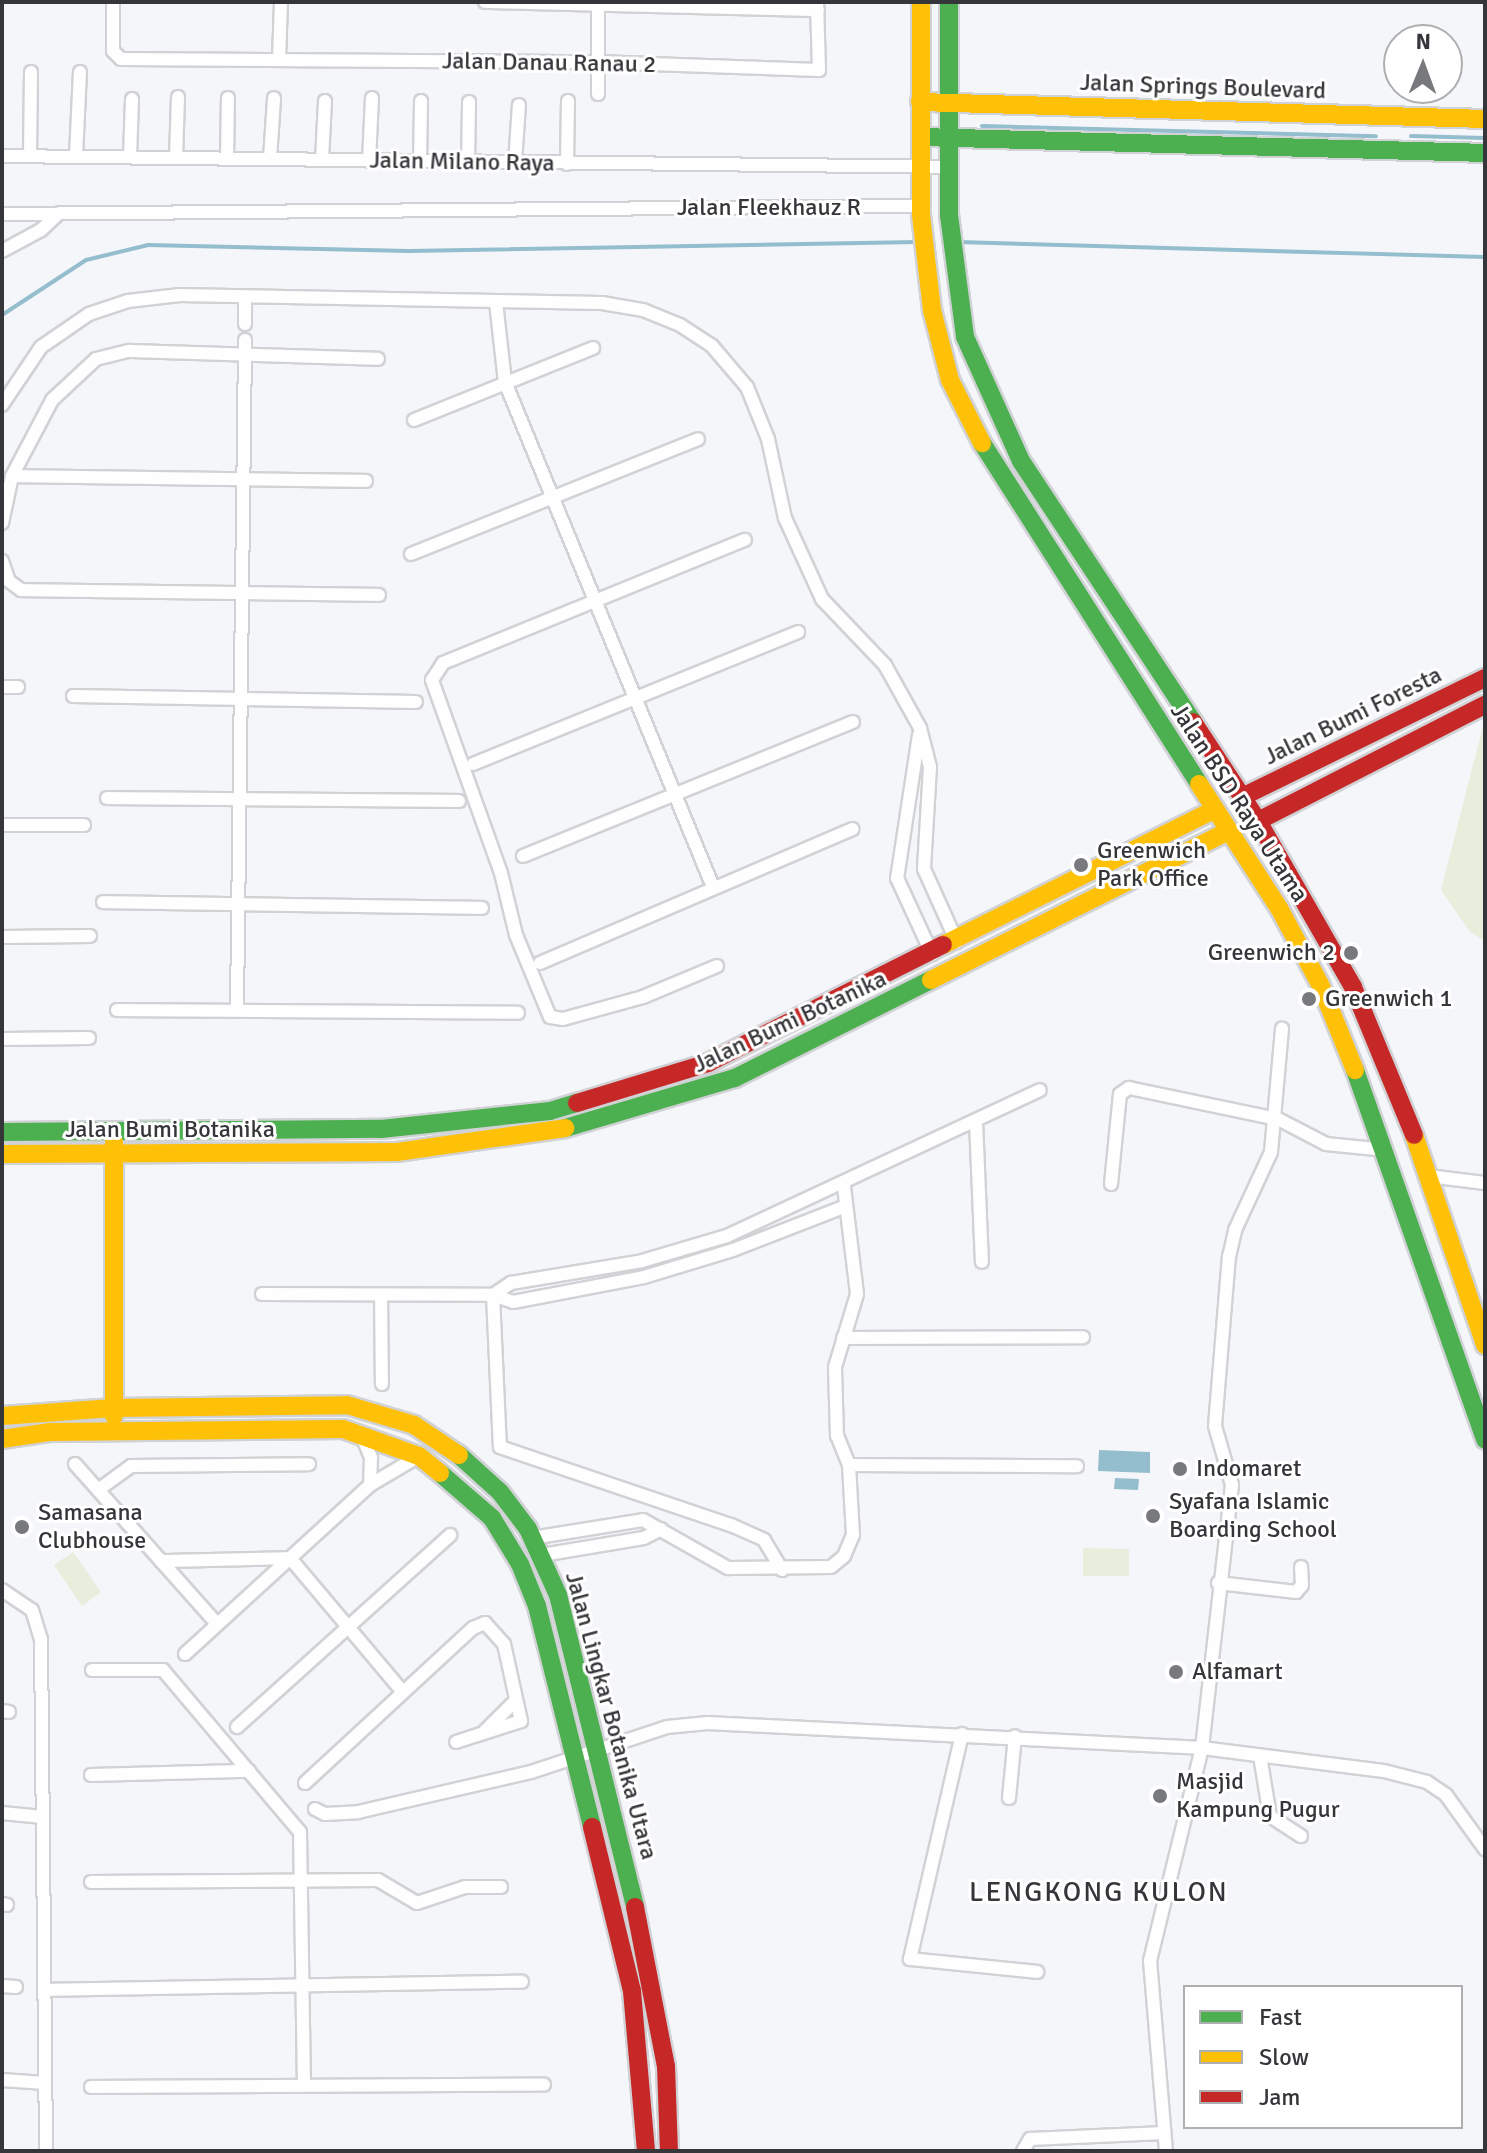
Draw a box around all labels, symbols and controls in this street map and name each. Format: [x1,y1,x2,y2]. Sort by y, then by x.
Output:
north arrow [1383,24,1463,104]
text: N [1416,28,1431,55]
street label: Jalan Danau Ranau 2 [442,47,656,79]
street label: Jalan Springs Boulevard [1079,68,1327,106]
street label: Jalan Milano Raya [369,146,555,178]
street label: Jalan Fleekhauz R [677,194,861,222]
street label: Jalan Bumi Foresta [1259,660,1447,772]
street label: Jalan BSD Raya Utama [1164,698,1314,908]
place label: Greenwich Park Office [1097,837,1209,893]
marker: Greenwich Park Office [1072,856,1090,874]
place label: Greenwich 2 [1208,939,1335,967]
marker: Greenwich 2 [1342,944,1360,962]
street label: Jalan Bumi Botanika [689,965,891,1079]
place label: Greenwich 1 [1325,985,1452,1013]
marker: Greenwich 1 [1300,990,1318,1008]
street label: Jalan Bumi Botanika [65,1116,275,1144]
place label: Indomaret [1196,1455,1301,1483]
marker: Indomaret [1171,1460,1189,1478]
place label: Syafana Islamic Boarding School [1169,1488,1337,1544]
place label: Samasana Clubhouse [38,1499,146,1555]
marker: Syafana Islamic Boarding School [1144,1507,1162,1525]
marker: Samasana Clubhouse [13,1518,31,1536]
street label: Jalan Lingkar Botanika Utara [559,1569,663,1863]
place label: Alfamart [1192,1658,1283,1686]
marker: Alfamart [1167,1663,1185,1681]
place label: Masjid Kampung Pugur [1176,1768,1340,1824]
marker: Masjid Kampung Pugur [1151,1787,1169,1805]
district label: LENGKONG KULON [969,1875,1229,1909]
legend [1183,1985,1463,2129]
text: Fast [1259,2002,1302,2032]
text: Slow [1259,2042,1309,2072]
text: Jam [1259,2082,1300,2112]

